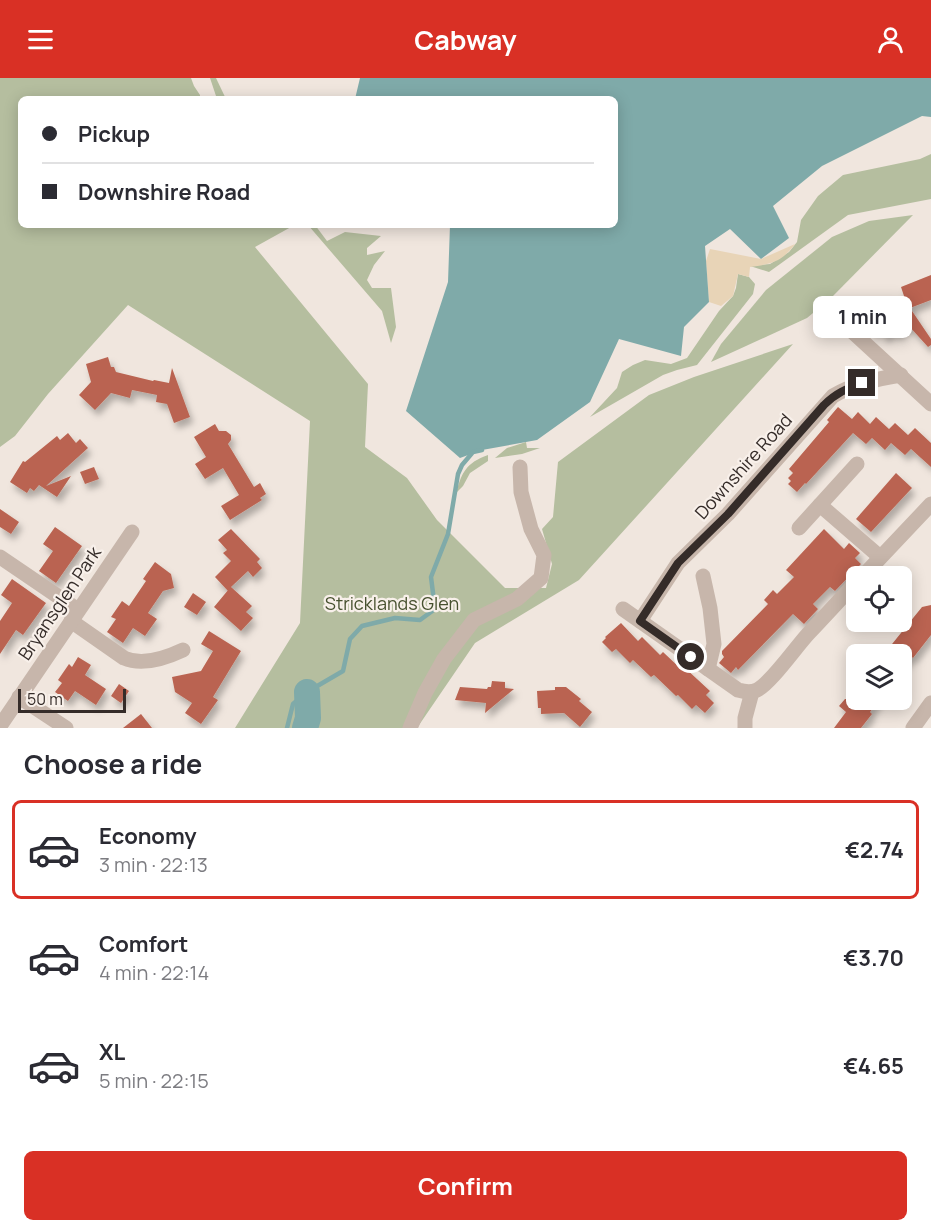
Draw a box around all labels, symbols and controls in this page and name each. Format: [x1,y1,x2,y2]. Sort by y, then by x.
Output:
text: Cabway [414,21,517,58]
icon: menu [24,23,57,56]
icon: person [874,23,907,56]
text: Pickup [78,119,150,149]
text: Downshire Road [78,177,250,207]
callout: 1 min [812,296,912,338]
text: 1 min [838,303,887,330]
route end [848,369,875,396]
street label: Downshire Road [689,408,797,524]
street label: Bryansglen Park [12,541,106,664]
map controls [846,566,912,710]
button: locate [846,566,912,632]
park label: Stricklands Glen [325,591,459,615]
route start [677,643,704,670]
button: layers [846,644,912,710]
scale bar [18,686,126,714]
text: 50 m [27,688,63,710]
text: Choose a ride [24,745,202,782]
text: Economy [99,821,197,851]
icon: car [27,823,81,877]
text: €2.74 [845,835,904,865]
text: 3 min · 22:13 [99,851,208,878]
text: Comfort [99,929,188,959]
icon: car [27,931,81,985]
text: €3.70 [843,943,904,973]
text: 4 min · 22:14 [99,959,209,986]
text: XL [99,1037,125,1067]
icon: car [27,1039,81,1093]
text: €4.65 [843,1051,904,1081]
text: 5 min · 22:15 [99,1067,209,1094]
button: Confirm [24,1151,907,1220]

